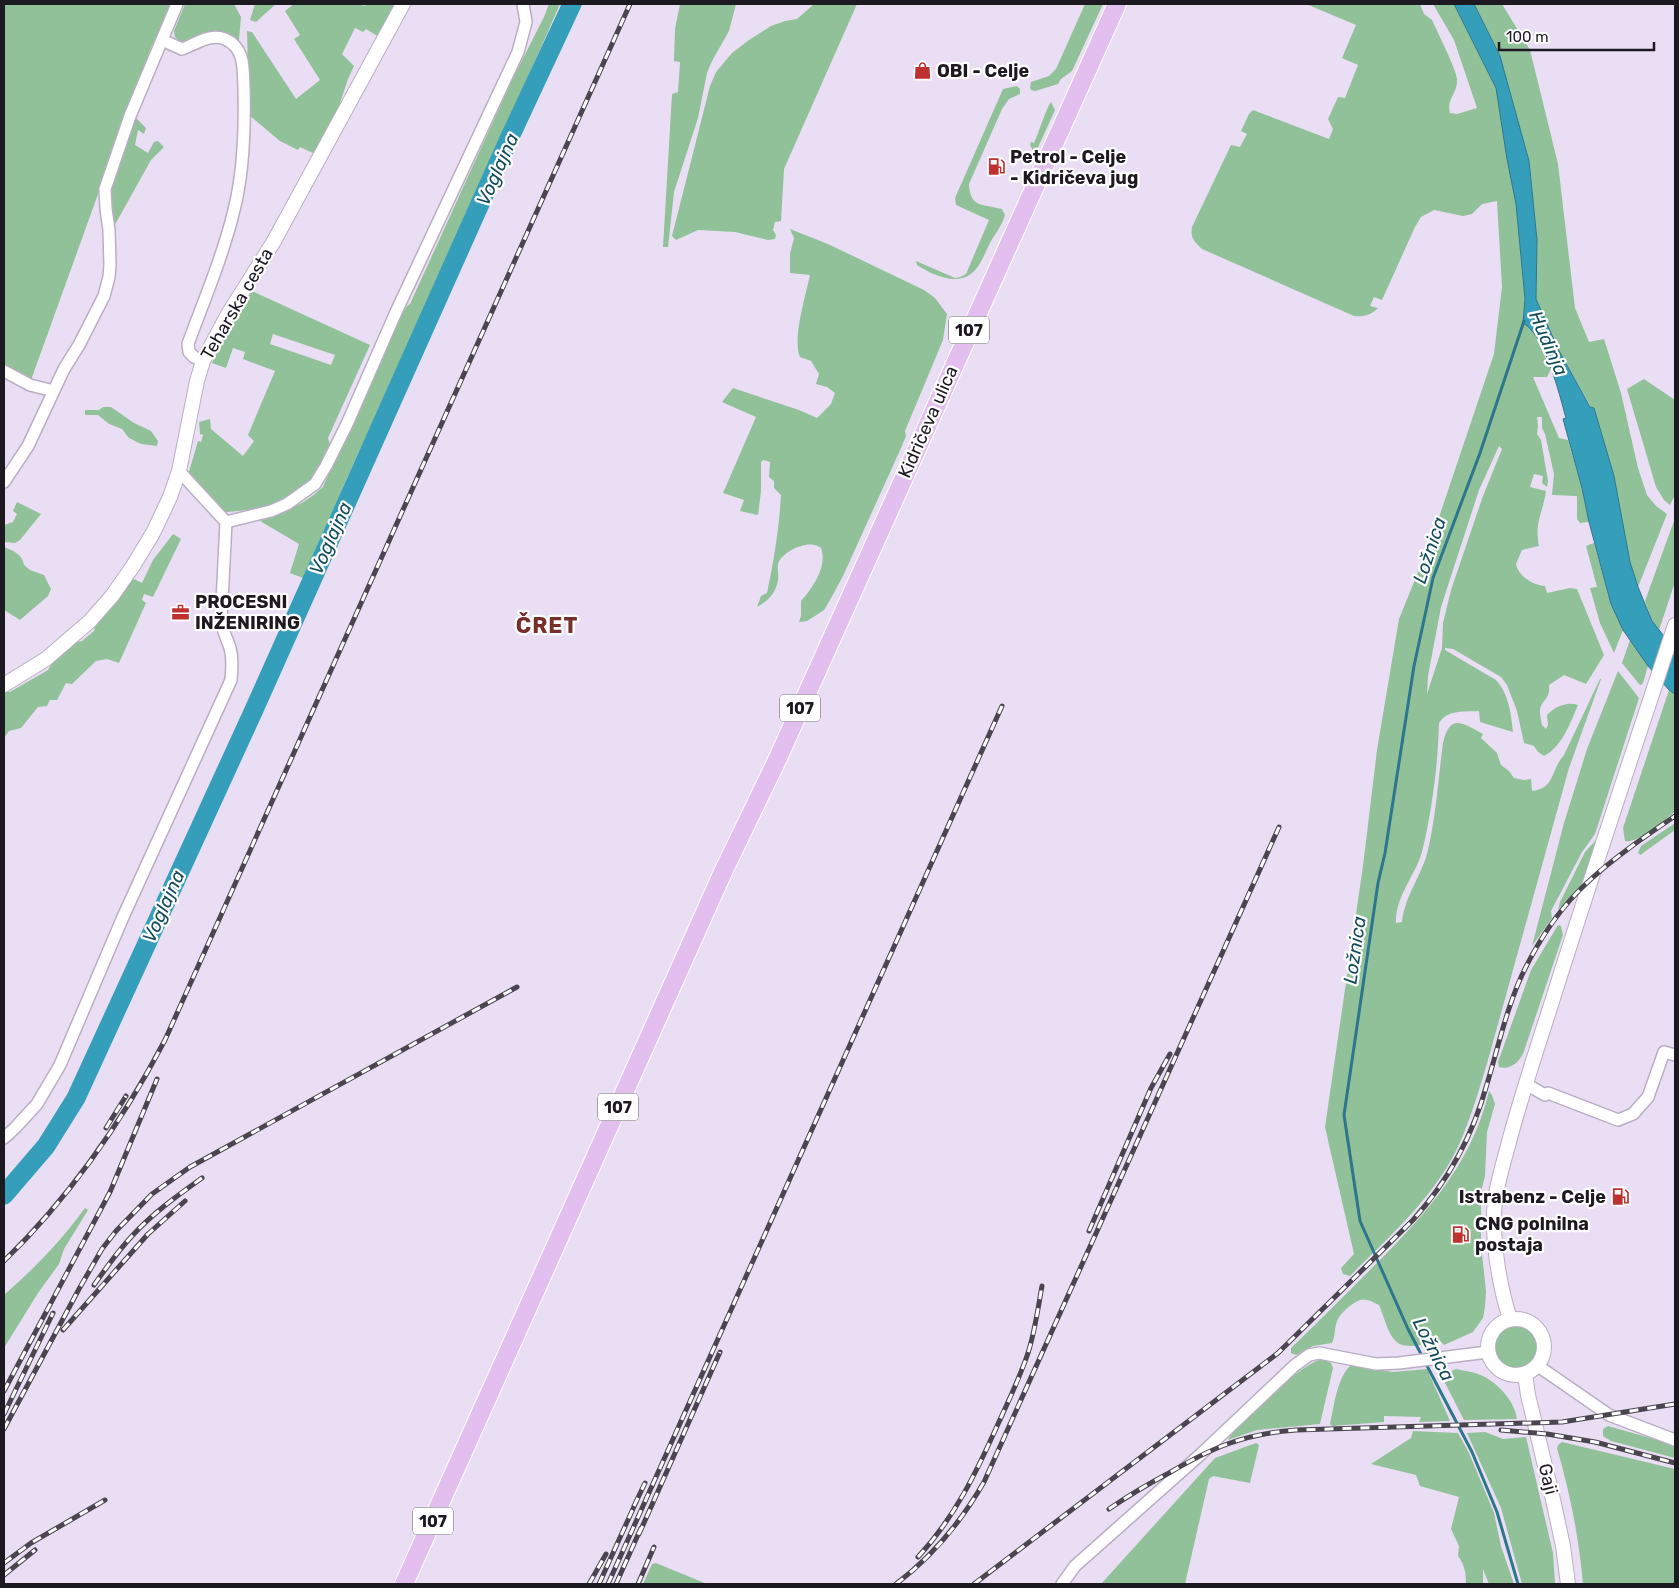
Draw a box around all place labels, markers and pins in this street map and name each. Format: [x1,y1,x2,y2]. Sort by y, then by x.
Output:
place label: OBI - Celje [937,60,1030,82]
shop icon: OBI - Celje [913,61,933,81]
place label: Petrol - Celje - Kidričeva jug [1010,146,1138,189]
fuel station icon: Petrol - Celje - Kidričeva jug [986,157,1006,177]
place label: PROCESNI INŽENIRING [195,591,300,634]
office icon: PROCESNI INŽENIRING [171,602,191,622]
place label: Istrabenz - Celje [1459,1186,1606,1208]
fuel station icon: Istrabenz - Celje [1610,1187,1630,1207]
place label: CNG polnilna postaja [1475,1213,1589,1256]
fuel station icon: CNG polnilna postaja [1451,1224,1471,1244]

